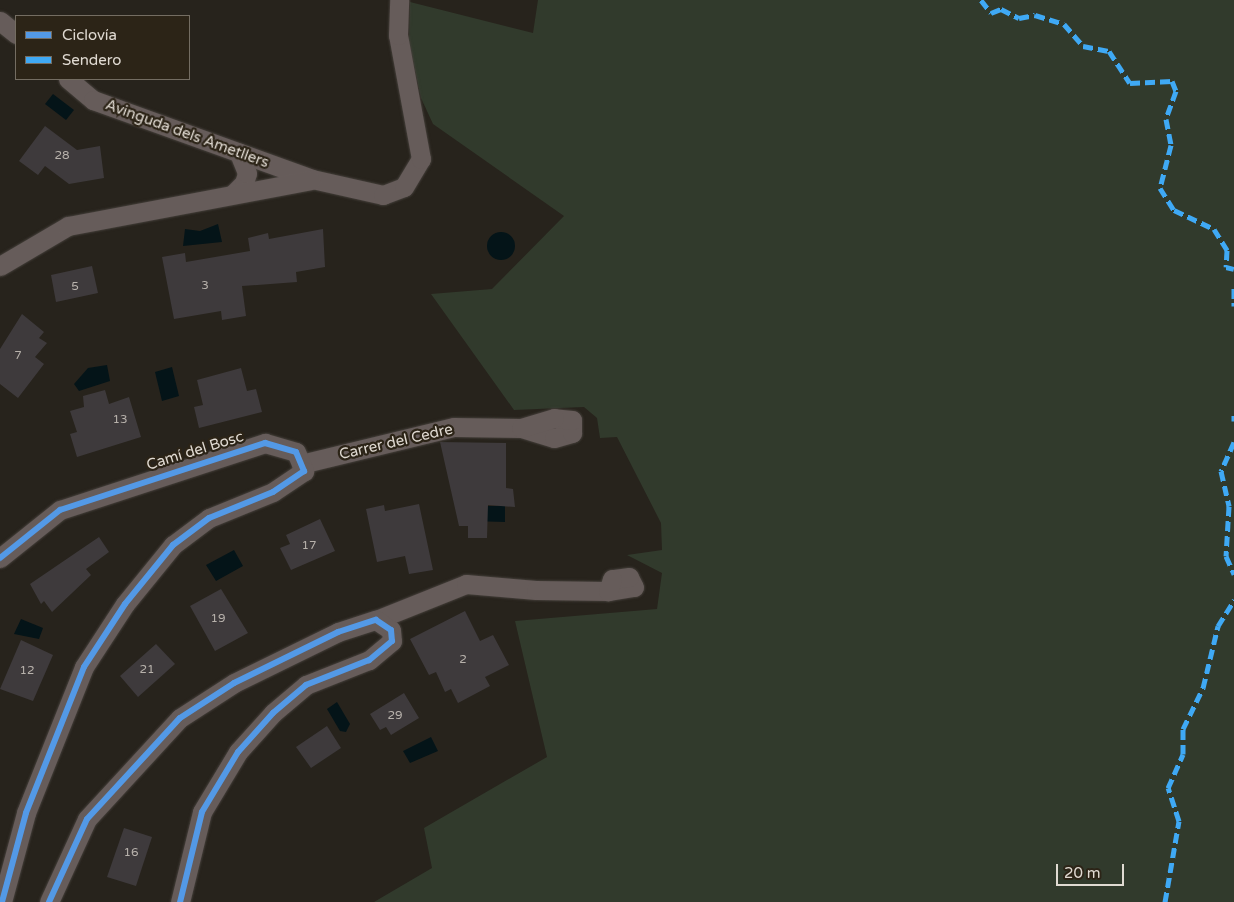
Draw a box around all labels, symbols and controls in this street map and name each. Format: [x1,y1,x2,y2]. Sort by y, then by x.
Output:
legend [15,15,190,80]
text: Ciclovía [62,26,117,44]
text: Sendero [62,51,121,69]
street label: Avinguda dels Ametllers [103,96,271,172]
house number: 28 [54,149,70,163]
house number: 3 [201,279,209,293]
house number: 5 [71,280,79,294]
house number: 7 [14,349,22,363]
house number: 13 [112,413,128,427]
street label: Carrer del Cedre [337,420,455,464]
street label: Camí del Bosc [144,428,246,474]
house number: 17 [301,539,317,553]
house number: 19 [210,612,226,626]
house number: 2 [459,653,467,667]
house number: 21 [139,663,155,677]
house number: 12 [19,664,35,678]
house number: 29 [387,709,403,723]
house number: 16 [123,846,139,860]
scale bar [1059,854,1126,886]
text: 20 m [1064,864,1101,882]

